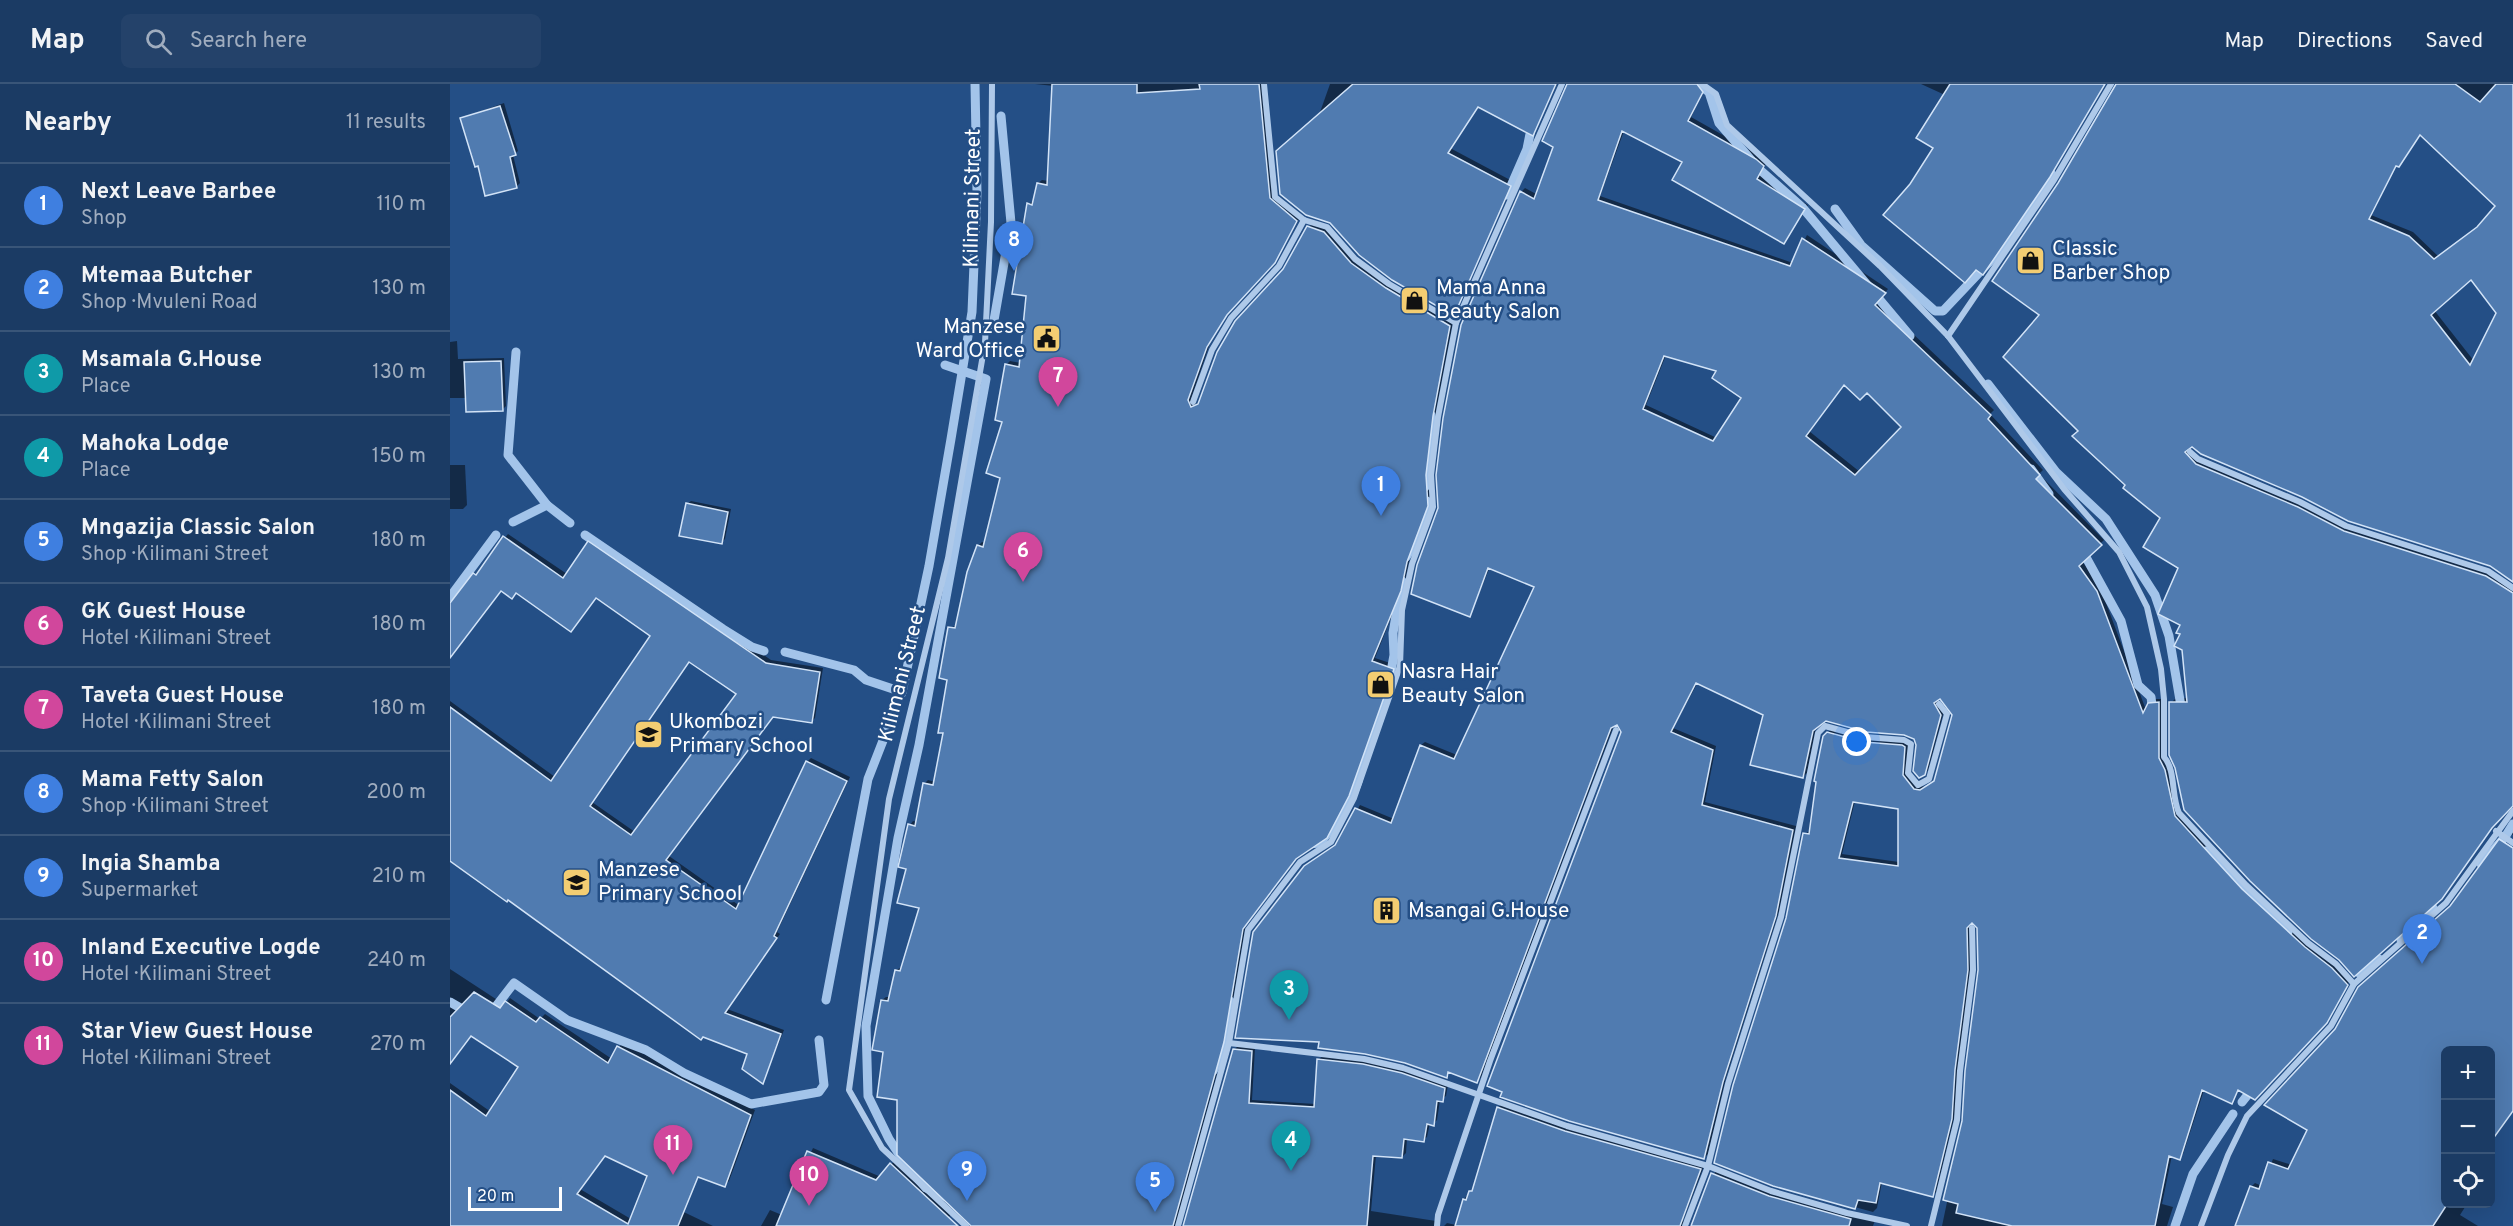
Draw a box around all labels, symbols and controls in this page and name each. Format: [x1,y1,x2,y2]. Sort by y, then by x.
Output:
search box [121,14,541,68]
text: Map [30,23,85,59]
icon: search [142,25,175,58]
text: Search here [190,28,307,55]
text: Map [2224,28,2264,55]
text: Directions [2297,28,2392,55]
text: Saved [2425,28,2483,55]
text: Nearby [24,107,112,140]
text: 11 results [346,110,426,136]
street label: Kilimani Street [958,128,988,268]
text: Next Leave Barbee [81,179,276,206]
text: 1 [40,192,48,218]
text: 110 m [377,192,426,218]
text: Shop [81,206,127,232]
pin: 8 [994,222,1034,271]
place label: Classic Barber Shop [2052,236,2170,287]
shop icon: Classic Barber Shop [2015,245,2047,277]
text: Mtemaa Butcher [81,263,252,290]
place label: Mama Anna Beauty Salon [1436,275,1560,326]
text: 2 [37,276,50,302]
text: 130 m [372,276,426,302]
shop icon: Mama Anna Beauty Salon [1399,284,1431,316]
text: Shop · Mvuleni Road [81,290,257,316]
place label: Manzese Ward Office [915,314,1025,365]
public building icon: Manzese Ward Office [1030,323,1062,355]
text: Msamala G.House [81,347,262,374]
pin: 7 [1038,358,1078,407]
text: 3 [38,360,50,386]
text: 130 m [372,360,426,386]
text: Place [81,374,131,400]
text: Mahoka Lodge [81,431,229,458]
text: 4 [37,444,50,470]
text: 150 m [372,444,426,470]
text: Place [81,458,131,484]
pin: 1 [1362,466,1400,516]
text: Mngazija Classic Salon [81,515,315,542]
text: 5 [37,528,50,554]
text: 180 m [372,528,426,554]
pin: 6 [1004,532,1042,582]
text: Shop · Kilimani Street [81,542,269,568]
text: GK Guest House [81,599,246,626]
street label: Kilimani Street [873,603,933,745]
text: 6 [37,612,50,638]
text: 180 m [372,612,426,638]
text: Hotel · Kilimani Street [81,626,271,652]
place label: Nasra Hair Beauty Salon [1401,659,1525,710]
shop icon: Nasra Hair Beauty Salon [1364,668,1396,700]
text: Taveta Guest House [81,683,284,710]
text: 7 [38,696,49,722]
text: 180 m [372,696,426,722]
place label: Ukombozi Primary School [669,709,813,760]
text: Hotel · Kilimani Street [81,710,271,736]
school or university icon: Ukombozi Primary School [632,718,664,750]
your location [1842,727,1871,756]
text: Mama Fetty Salon [81,767,264,794]
text: 8 [37,780,50,806]
text: 200 m [367,780,426,806]
text: Shop · Kilimani Street [81,794,269,820]
text: Ingia Shamba [81,851,221,878]
place label: Manzese Primary School [598,857,742,908]
text: 9 [37,864,50,890]
text: 210 m [372,864,426,890]
school or university icon: Manzese Primary School [561,866,593,898]
text: Supermarket [81,878,198,904]
building icon: Msangai G.House [1371,895,1403,927]
place label: Msangai G.House [1408,898,1569,925]
pin: 2 [2402,914,2442,964]
text: Inland Executive Logde [81,935,321,962]
text: 10 [33,948,54,974]
text: 240 m [367,948,426,974]
text: Hotel · Kilimani Street [81,962,271,988]
pin: 3 [1270,970,1308,1020]
text: Star View Guest House [81,1019,313,1046]
text: 11 [36,1032,52,1058]
text: 270 m [370,1032,426,1058]
text: Hotel · Kilimani Street [81,1046,271,1072]
map controls [2441,1046,2495,1208]
button: + [2441,1046,2495,1100]
button: − [2441,1100,2495,1154]
pin: 4 [1272,1122,1310,1171]
pin: 11 [654,1126,692,1175]
pin: 9 [948,1152,986,1201]
button: locate [2441,1154,2495,1208]
pin: 10 [790,1156,828,1206]
pin: 5 [1136,1162,1174,1212]
scale bar [468,1184,562,1212]
text: 20 m [477,1187,514,1207]

